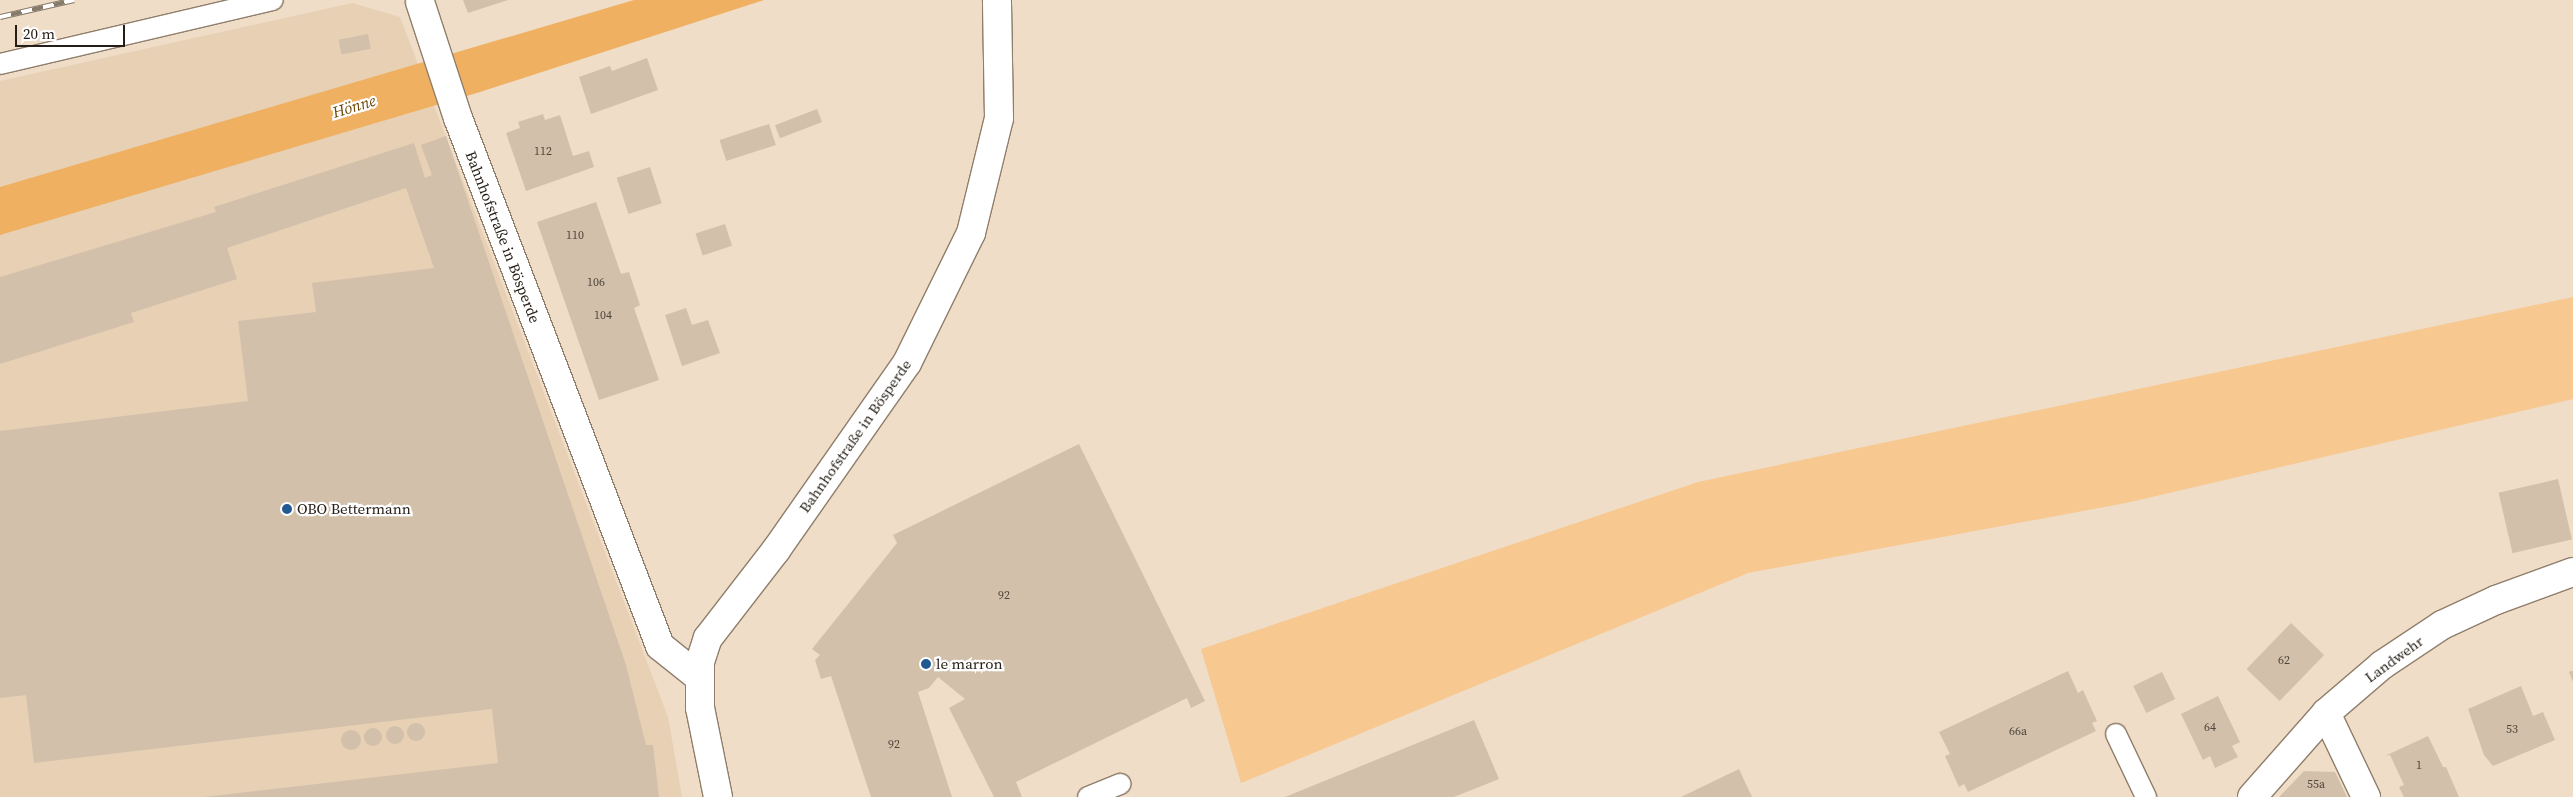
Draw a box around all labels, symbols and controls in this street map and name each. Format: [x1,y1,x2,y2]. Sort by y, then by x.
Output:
scale bar [18,15,128,47]
text: 20 m [23,23,55,44]
water label: Hönne [330,90,378,122]
house number: 112 [534,145,552,159]
street label: Bahnhofstraße in Bösperde [462,148,544,326]
house number: 110 [566,229,584,243]
house number: 106 [587,276,605,290]
house number: 104 [594,309,612,323]
street label: Bahnhofstraße in Bösperde [795,356,915,516]
place label: OBO Bettermann [297,500,411,518]
marker: OBO Bettermann [281,503,293,515]
house number: 92 [998,589,1010,603]
street label: Landwehr [2361,632,2427,686]
house number: 62 [2278,654,2290,668]
place label: le marron [936,655,1003,673]
marker: le marron [920,658,932,670]
house number: 64 [2204,721,2216,735]
house number: 53 [2506,723,2518,737]
house number: 66a [2009,725,2027,739]
house number: 92 [888,738,900,752]
house number: 1 [2416,759,2422,773]
house number: 55a [2307,778,2325,792]

